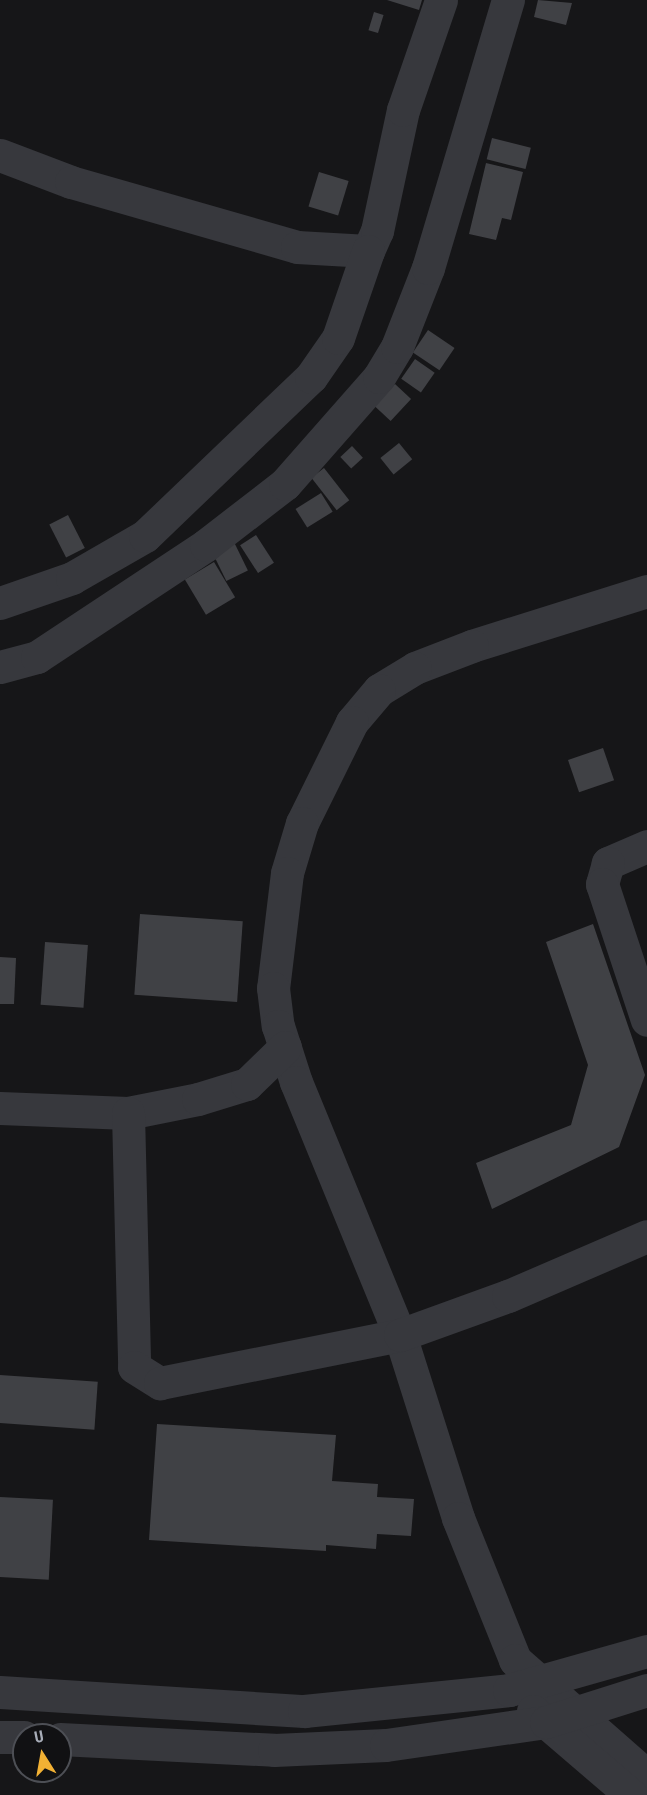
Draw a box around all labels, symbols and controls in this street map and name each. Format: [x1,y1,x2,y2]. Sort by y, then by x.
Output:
north arrow [12,1723,72,1783]
text: U [33,1727,45,1747]

